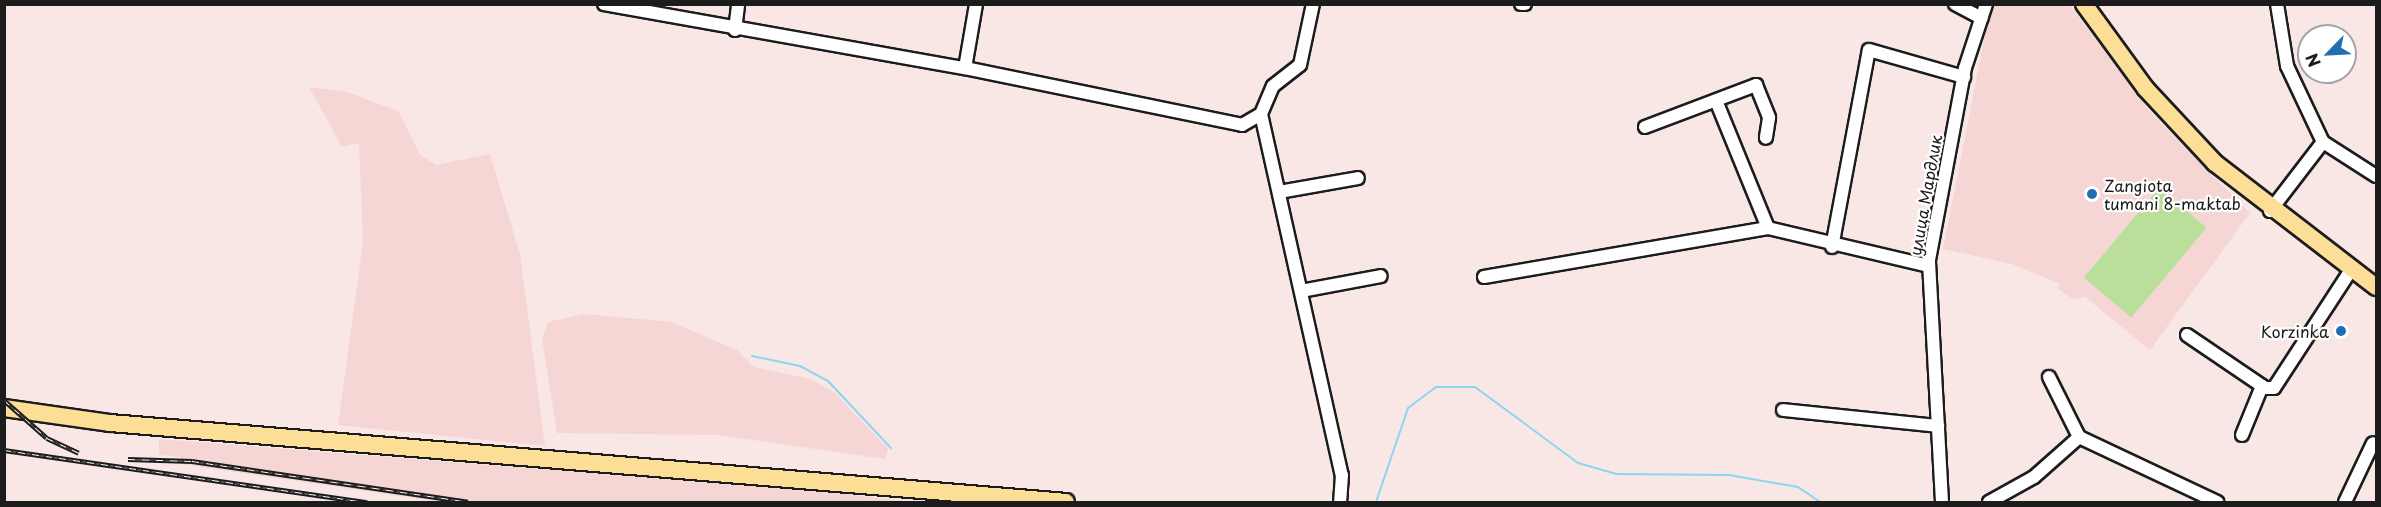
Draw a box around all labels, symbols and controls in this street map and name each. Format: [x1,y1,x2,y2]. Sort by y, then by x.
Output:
north arrow [2297,24,2357,84]
text: N [2299,50,2326,71]
street label: улица Мардлик [1905,132,1945,258]
place label: Zangiota tumani 8-maktab [2104,175,2241,213]
marker: Zangiota tumani 8-maktab [2085,187,2099,201]
place label: Korzinka [2261,321,2329,341]
marker: Korzinka [2334,324,2348,338]

